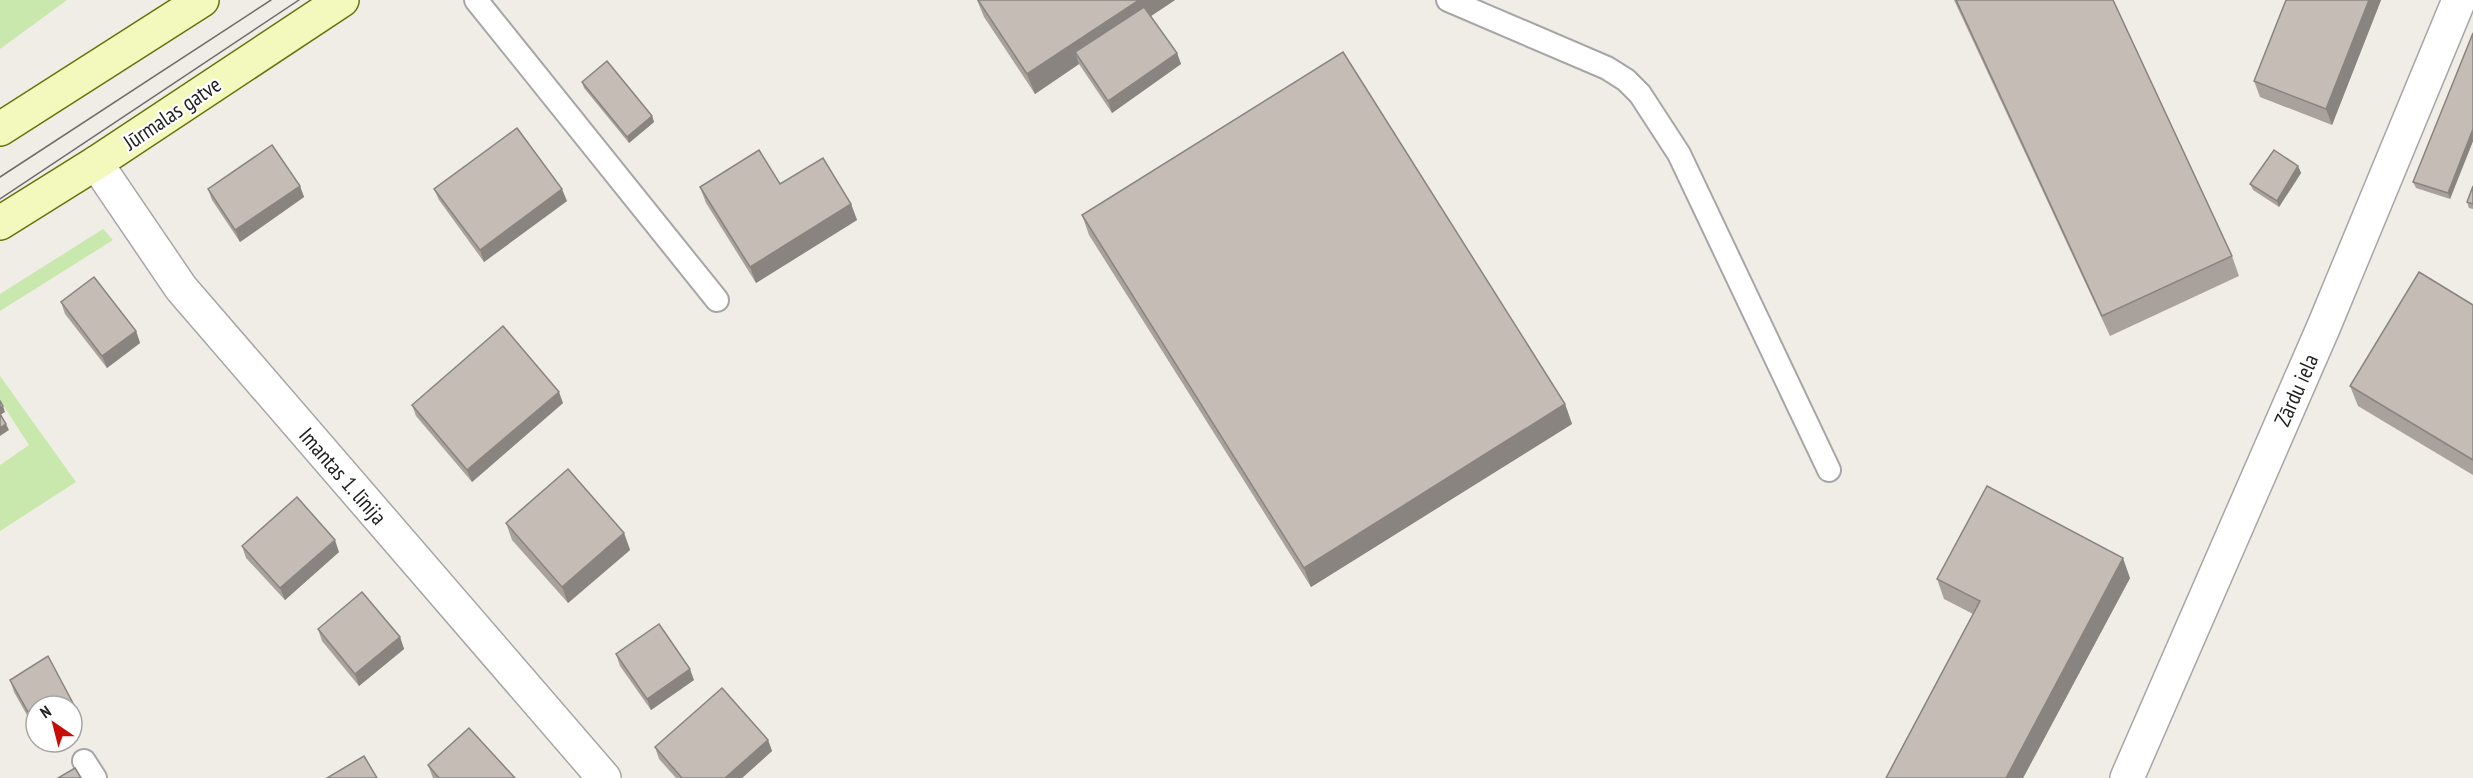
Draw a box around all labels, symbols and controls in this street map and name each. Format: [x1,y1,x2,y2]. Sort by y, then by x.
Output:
street label: Jūrmalas gatve [117,70,226,156]
street label: Zārdu iela [2268,350,2324,430]
street label: Imantas 1. līnija [293,422,393,530]
north arrow [24,694,84,754]
text: N [36,701,55,722]

